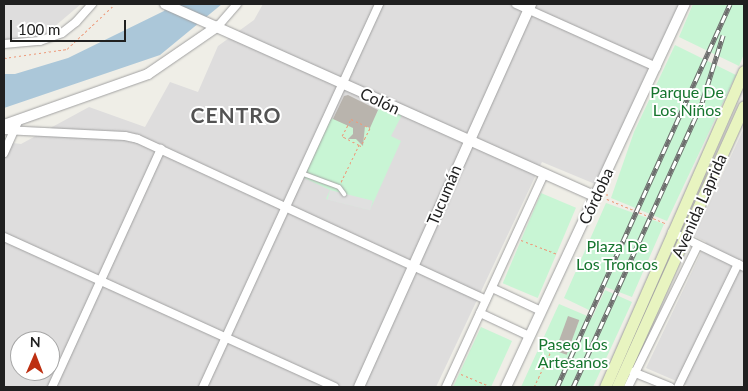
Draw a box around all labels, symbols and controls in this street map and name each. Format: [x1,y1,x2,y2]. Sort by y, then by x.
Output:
scale bar [12,10,129,42]
text: 100 m [18,20,60,38]
park label: Parque De Los Niños [650,82,724,120]
street label: Colón [357,84,403,118]
district label: CENTRO [190,102,282,128]
street label: Avenida Laprida [667,151,731,261]
street label: Tucumán [423,162,465,228]
street label: Córdoba [575,165,617,227]
park label: Plaza De Los Troncos [576,236,658,274]
north arrow [10,331,60,381]
text: N [30,333,41,350]
park label: Paseo Los Artesanos [538,334,608,372]

